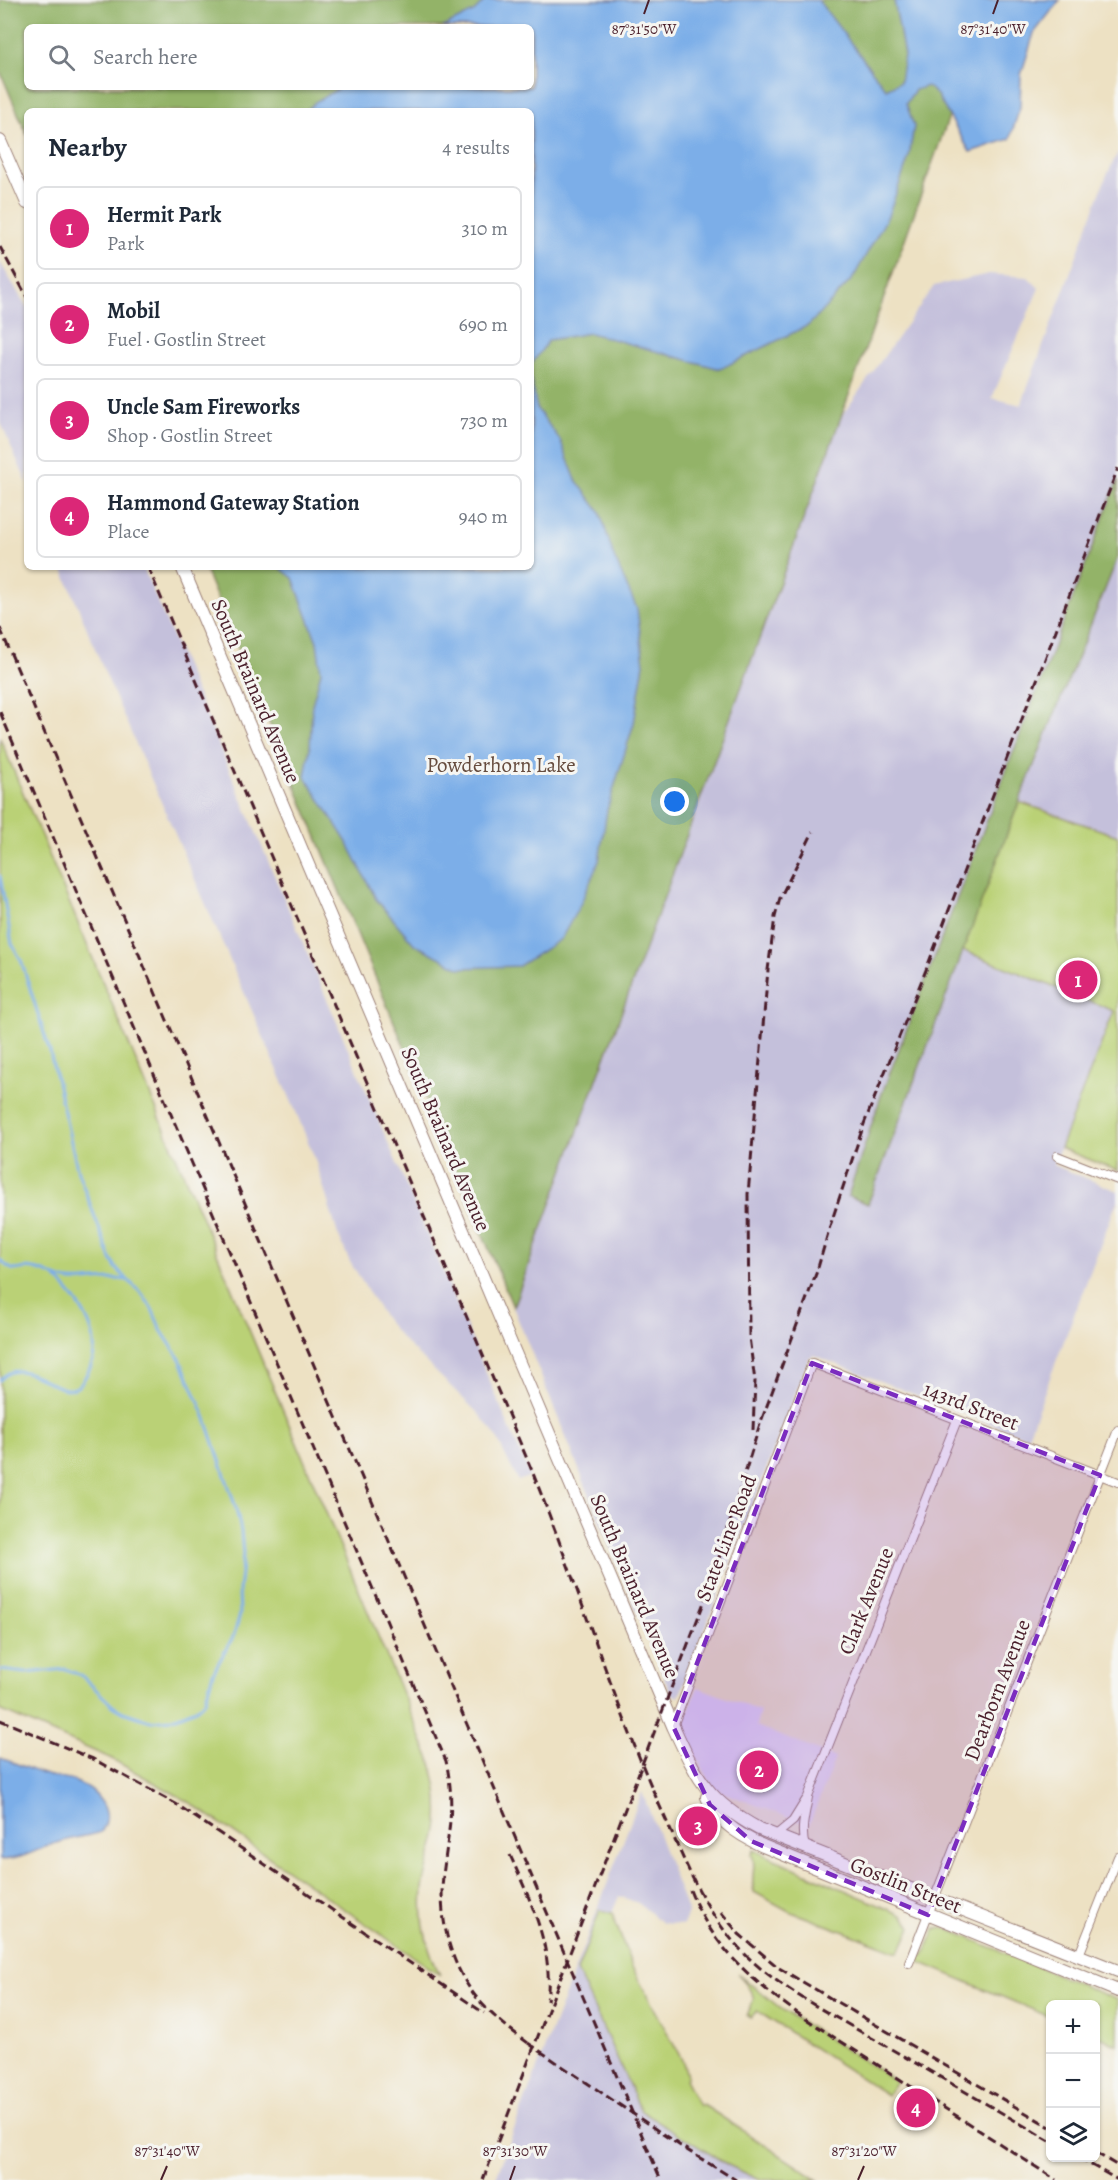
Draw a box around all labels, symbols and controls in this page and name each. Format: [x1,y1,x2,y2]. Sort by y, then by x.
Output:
text: 87°31'50"W [611,19,677,39]
text: 87°31'40"W [960,19,1026,39]
search box [24,24,534,90]
icon: search [45,41,78,74]
text: Search here [93,42,198,72]
text: Nearby [48,130,127,165]
text: 4 results [442,134,510,161]
text: Hermit Park [107,200,221,230]
text: 1 [66,215,73,242]
text: 310 m [462,215,508,242]
text: Park [107,230,145,257]
text: Mobil [107,296,160,326]
text: 2 [65,311,74,338]
text: 690 m [458,311,508,338]
text: Fuel · Gostlin Street [107,326,266,353]
text: Uncle Sam Fireworks [107,392,300,422]
text: 3 [65,407,74,434]
text: 730 m [460,407,508,434]
text: Shop · Gostlin Street [107,422,273,449]
text: Hammond Gateway Station [107,488,360,518]
text: 4 [65,503,74,530]
text: 940 m [459,503,508,530]
text: Place [107,518,149,545]
street label: South Brainard Avenue [204,594,308,788]
park label: Powderhorn Lake [426,751,576,779]
your location [660,787,689,816]
pin: 1 [1058,958,1098,1002]
street label: South Brainard Avenue [394,1042,498,1236]
street label: 143rd Street [919,1375,1023,1437]
street label: State Line Road [689,1470,763,1605]
street label: South Brainard Avenue [583,1489,687,1683]
street label: Clark Avenue [832,1543,900,1659]
street label: Dearborn Avenue [957,1615,1037,1765]
pin: 2 [740,1748,778,1792]
pin: 3 [678,1804,718,1848]
street label: Gostlin Street [846,1850,966,1920]
map controls [1046,2000,1100,2162]
button: + [1046,2000,1100,2054]
button: − [1046,2054,1100,2108]
pin: 4 [896,2086,936,2130]
button: layers [1046,2108,1100,2162]
text: 87°31'40"W [134,2141,200,2161]
text: 87°31'30"W [483,2141,547,2161]
text: 87°31'20"W [831,2141,897,2161]

